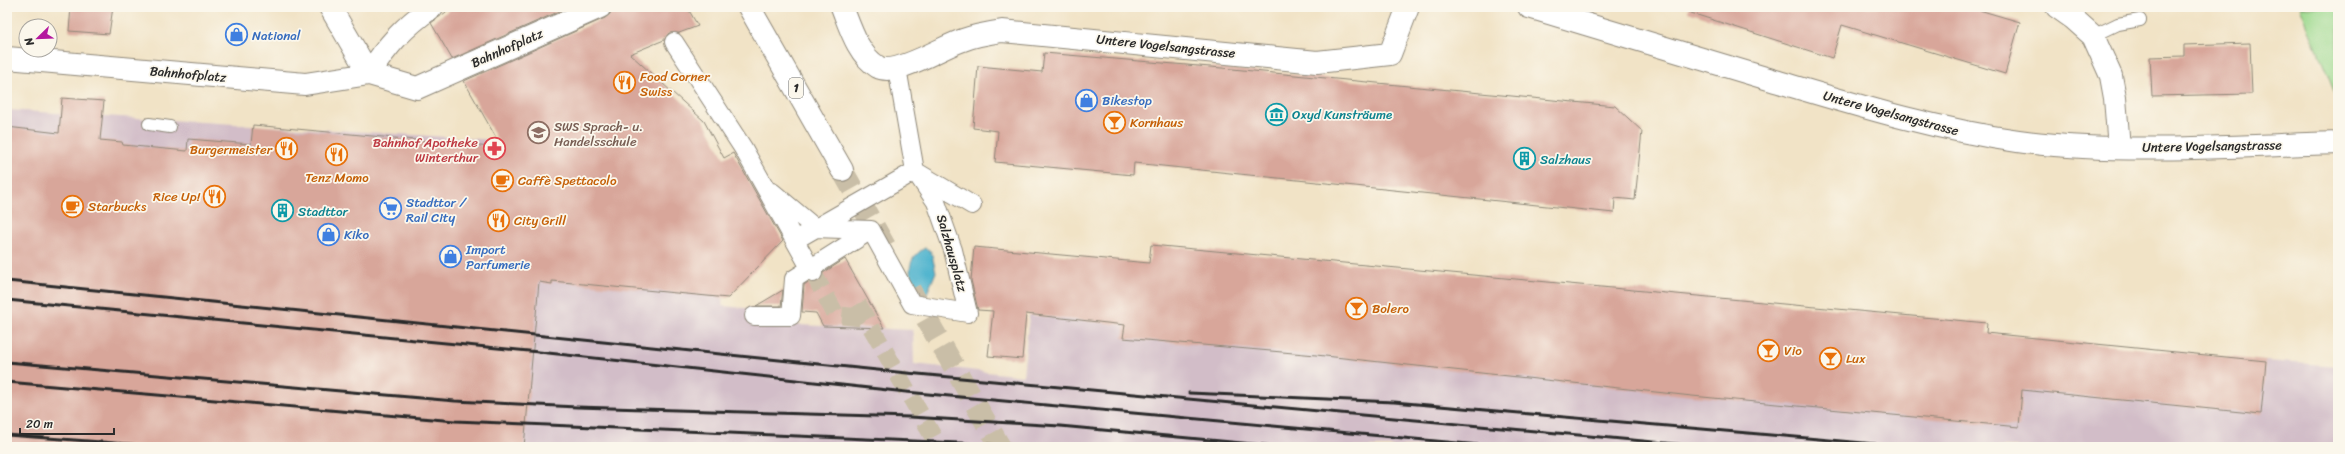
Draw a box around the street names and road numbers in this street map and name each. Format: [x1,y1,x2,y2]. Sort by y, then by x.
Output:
street label: Bahnhofplatz [467,22,547,74]
street label: Untere Vogelsangstrasse [1095,27,1237,65]
street label: Bahnhofplatz [149,59,228,89]
road number: 1 [789,78,803,98]
street label: Untere Vogelsangstrasse [1821,84,1962,142]
street label: Untere Vogelsangstrasse [2142,133,2282,159]
street label: Salzhausplatz [930,211,974,295]

